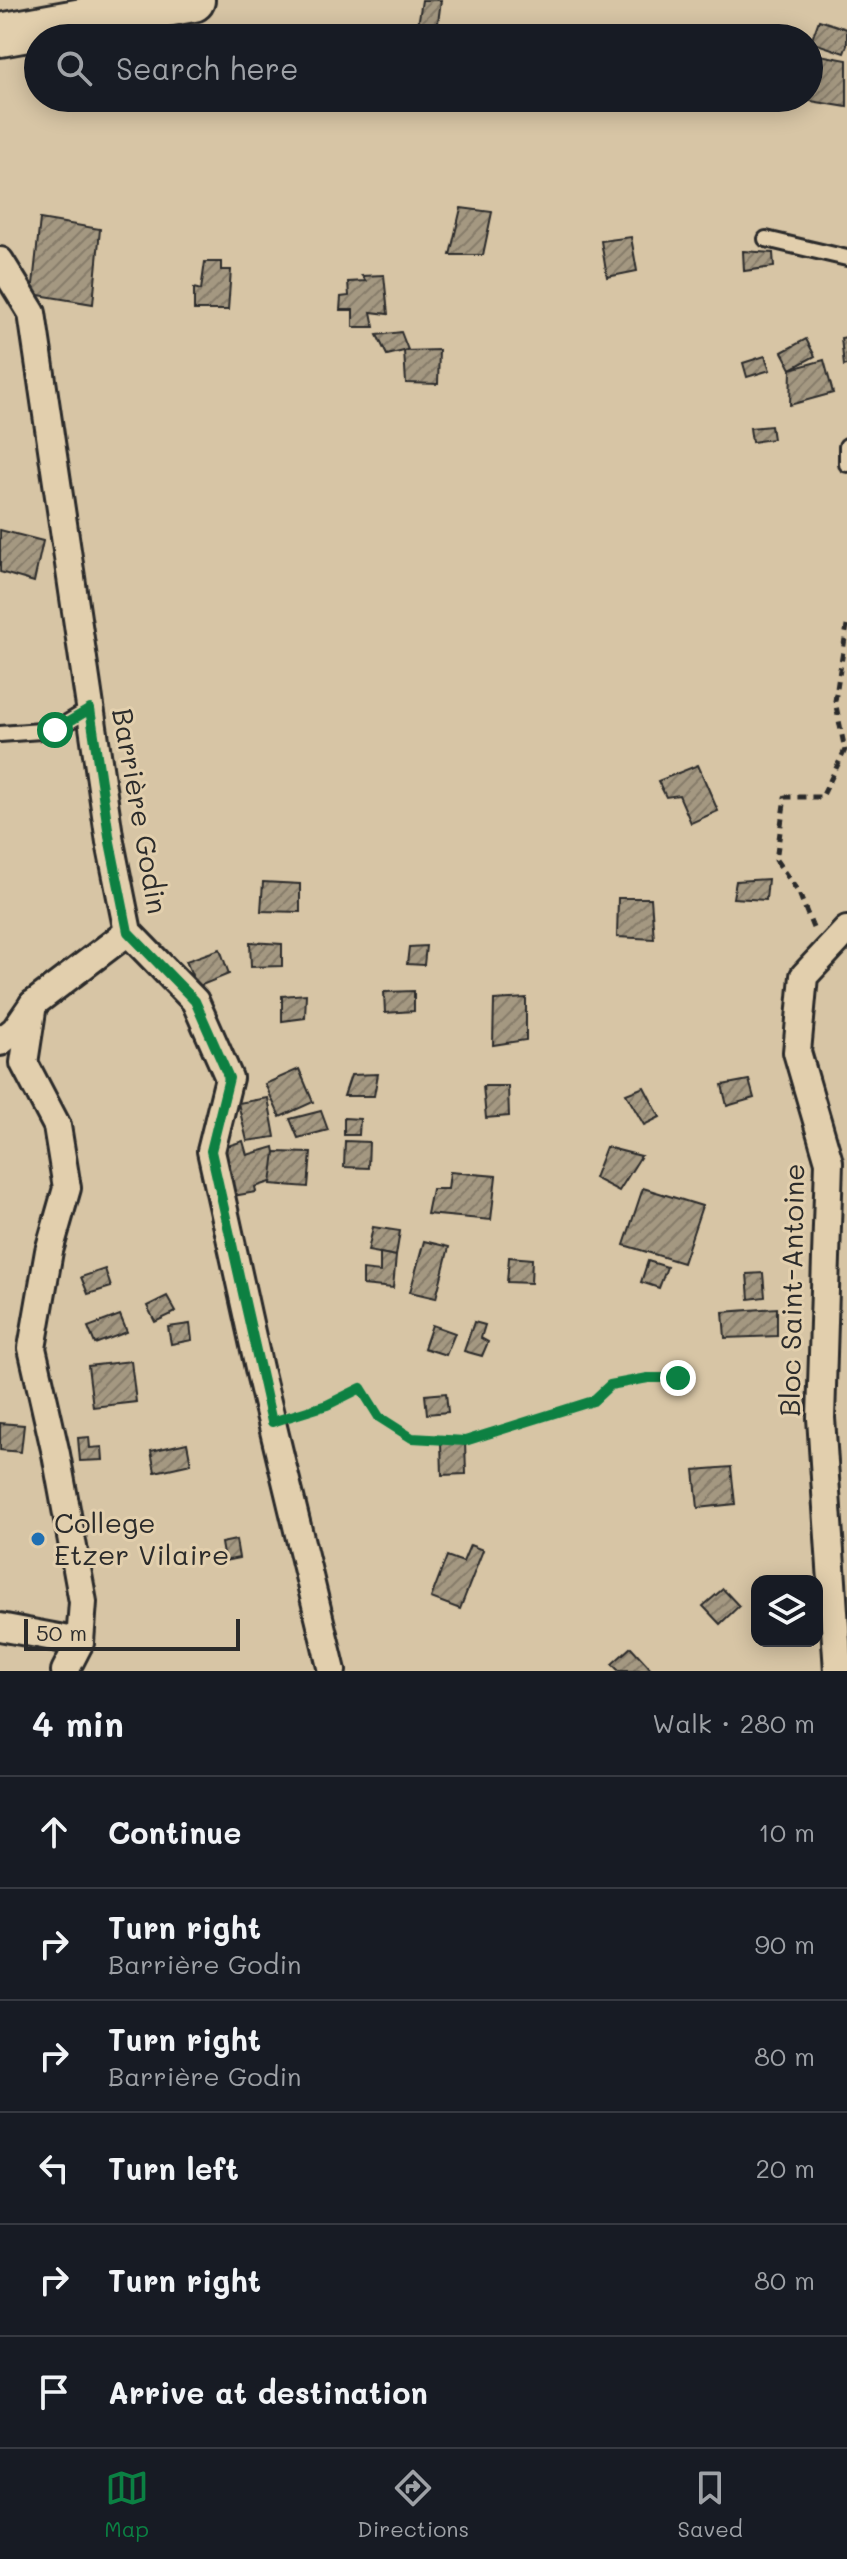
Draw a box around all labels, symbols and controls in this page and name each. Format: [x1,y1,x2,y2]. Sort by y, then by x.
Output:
search box [24,24,823,112]
icon: search [52,46,96,90]
text: Search here [116,48,299,88]
street label: Barrière Godin [105,705,177,917]
route start [37,712,73,748]
street label: Bloc Saint-Antoine [771,1163,811,1417]
route end [660,1360,696,1396]
place label: College Etzer Vilaire [54,1504,229,1572]
marker: College Etzer Vilaire [29,1530,47,1548]
map controls [751,1575,823,1647]
button: layers [751,1575,823,1647]
scale bar [24,1615,240,1651]
text: 50 m [36,1618,87,1647]
text: 4 min [32,1701,124,1746]
text: Walk · 280 m [652,1706,815,1740]
icon: ahead [32,1810,76,1854]
text: Continue [108,1812,241,1852]
text: 10 m [758,1815,815,1849]
text: Turn right [108,1907,261,1947]
icon: right [32,1922,76,1966]
text: 90 m [755,1927,815,1961]
text: Barrière Godin [108,1947,302,1981]
text: Turn right [108,2019,261,2059]
icon: right [32,2034,76,2078]
text: 80 m [754,2039,815,2073]
text: Barrière Godin [108,2059,302,2093]
icon: left [32,2146,76,2190]
text: Turn left [108,2148,239,2188]
text: 20 m [755,2151,815,2185]
icon: right [32,2258,76,2302]
text: Turn right [108,2260,261,2300]
text: 80 m [754,2263,815,2297]
icon: arrive [32,2370,76,2414]
text: Arrive at destination [108,2372,428,2412]
tab: Map [104,2466,149,2543]
tab: Directions [357,2466,469,2543]
tab: Saved [678,2466,743,2543]

